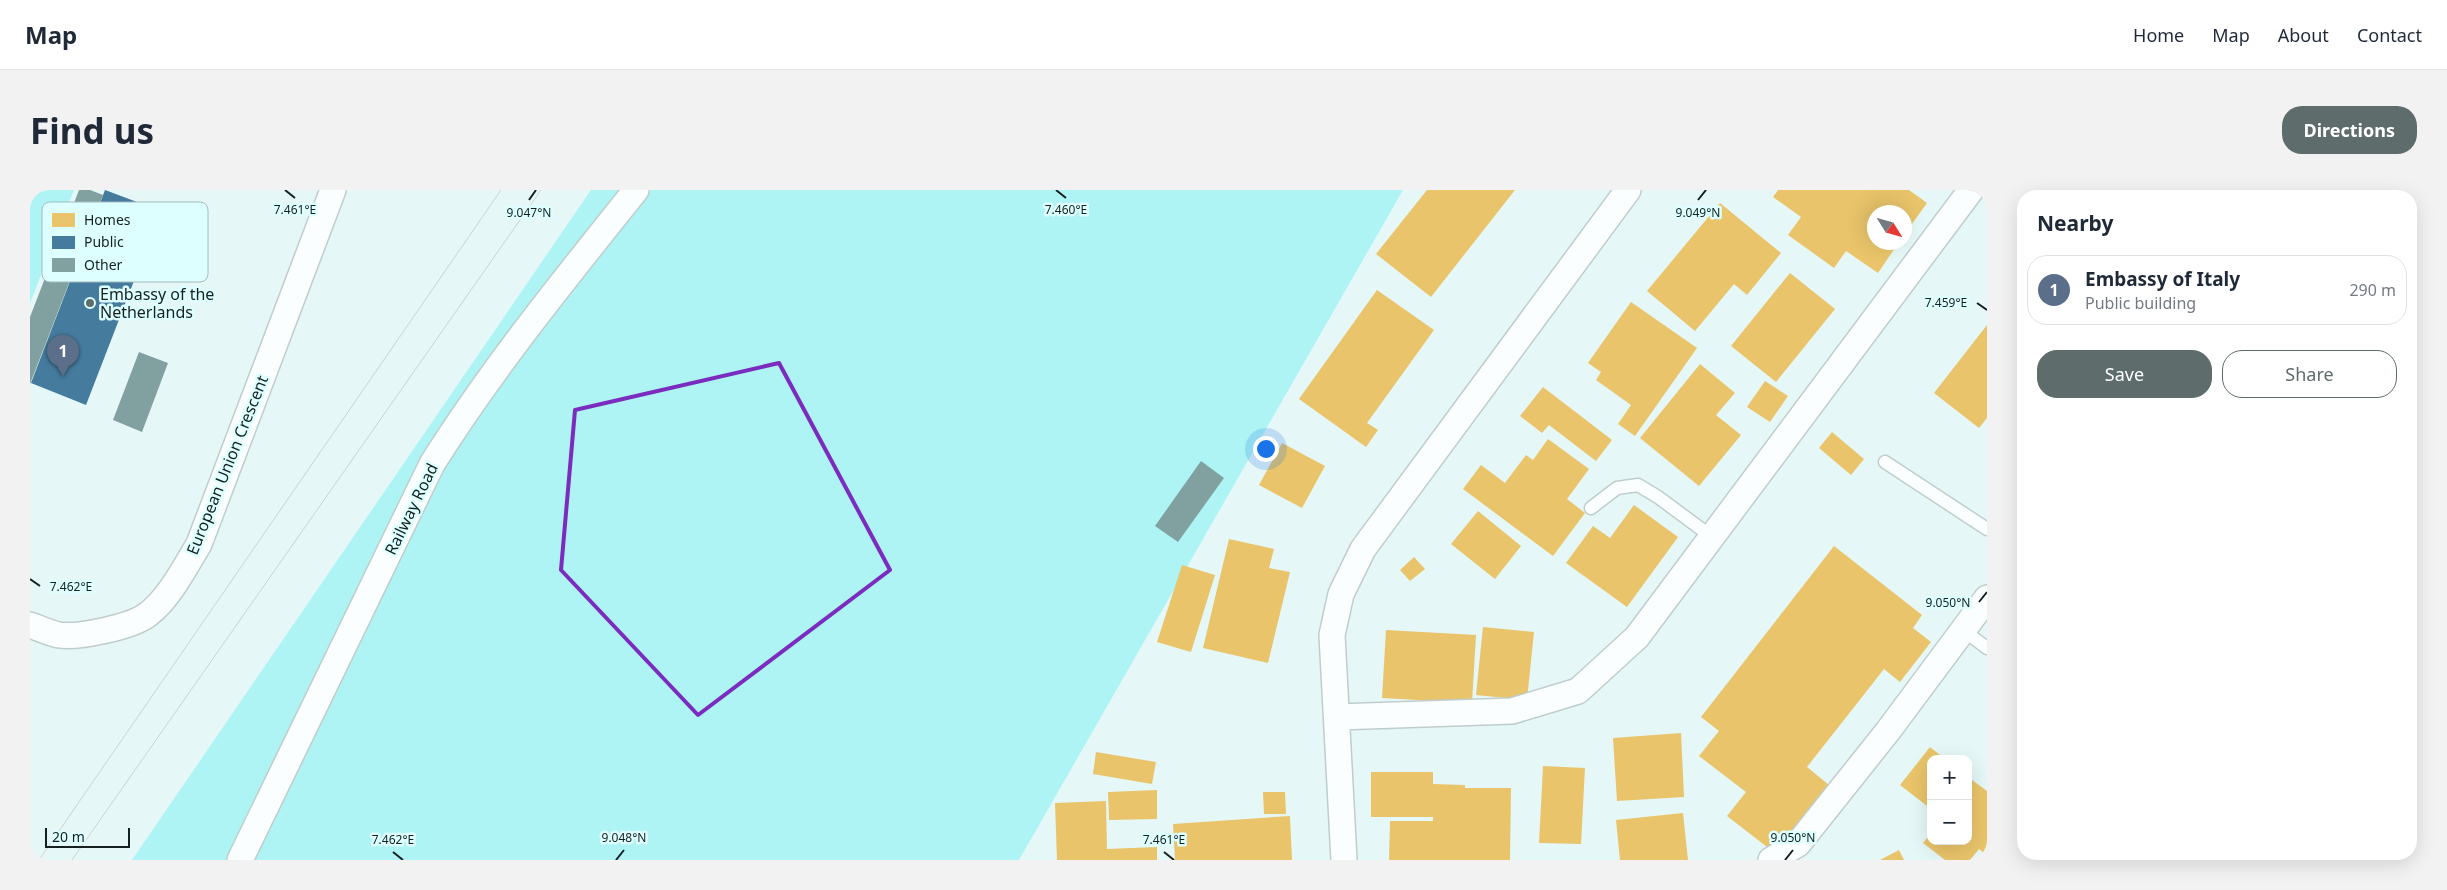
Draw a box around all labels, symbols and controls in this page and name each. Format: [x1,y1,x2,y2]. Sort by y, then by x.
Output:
text: Map [25,18,77,51]
text: Home [2133,23,2184,47]
text: Map [2212,23,2250,47]
text: About [2278,23,2329,47]
text: Contact [2357,23,2422,47]
button: Directions [2282,106,2417,154]
text: Find us [30,107,154,154]
text: 7.461°E [274,201,316,218]
text: 7.460°E [1045,201,1087,218]
legend [42,202,208,282]
text: 9.047°N [507,204,551,221]
text: 9.049°N [1676,204,1720,221]
north arrow [1867,205,1912,250]
text: Nearby [2037,209,2113,237]
text: Homes [84,210,131,229]
text: Public [84,232,124,251]
text: Other [84,255,123,274]
text: Embassy of Italy [2085,266,2240,292]
text: 1 [2049,279,2059,301]
text: 290 m [2349,279,2396,301]
place label: Embassy of the Netherlands [100,283,214,323]
text: Public building [2085,292,2196,314]
text: 7.459°E [1925,294,1967,311]
marker: Embassy of the Netherlands [84,297,96,309]
pin: 1 [47,335,79,376]
button: Save [2037,350,2212,398]
button: Share [2222,350,2397,398]
street label: European Union Crescent [181,372,273,558]
your location [1253,436,1279,462]
street label: Railway Road [379,459,443,559]
text: 7.462°E [50,578,92,595]
text: 9.050°N [1926,594,1970,611]
map controls [1927,755,1972,845]
button: + [1927,755,1972,800]
button: − [1927,800,1972,845]
scale bar [45,825,130,848]
text: 20 m [52,827,85,846]
text: 9.048°N [602,829,646,846]
text: 9.050°N [1771,829,1815,846]
text: 7.462°E [372,831,414,848]
text: 7.461°E [1143,831,1185,848]

